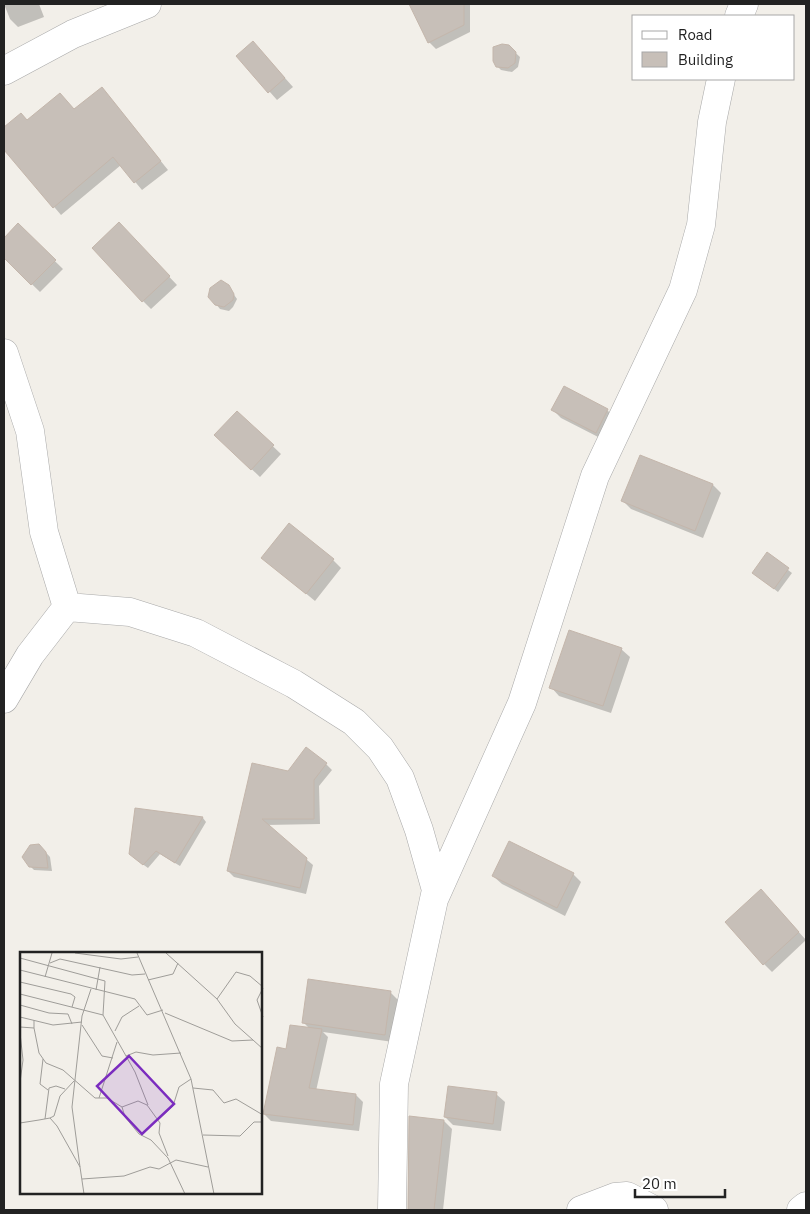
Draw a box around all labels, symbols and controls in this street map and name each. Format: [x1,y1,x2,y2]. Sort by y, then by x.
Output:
legend [632,15,795,80]
text: Road [678,25,713,44]
text: Building [678,50,733,69]
inset map [20,952,262,1194]
scale bar [635,1166,725,1198]
text: 20 m [642,1174,677,1193]

